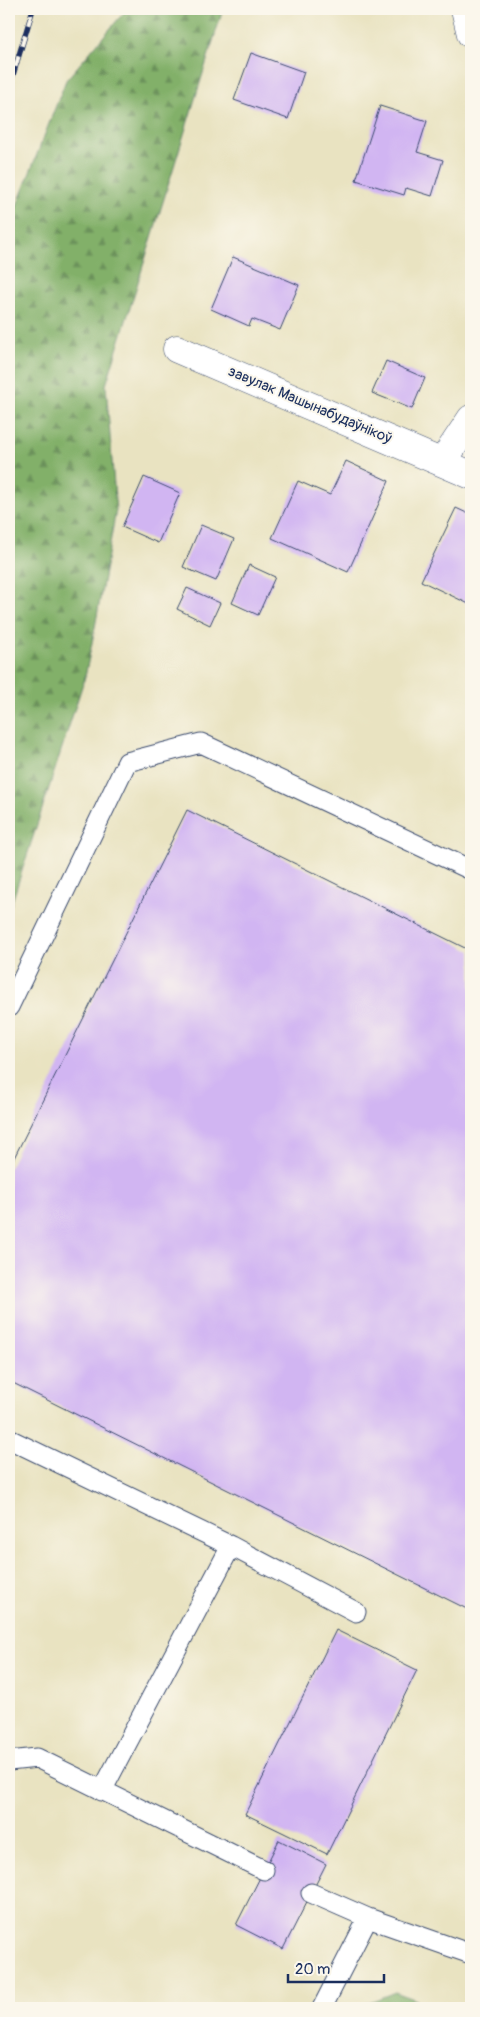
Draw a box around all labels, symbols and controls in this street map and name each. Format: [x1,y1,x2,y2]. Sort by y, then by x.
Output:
street label: завулак Машынабудаўнікоў [225,362,395,448]
scale bar [288,1952,384,1984]
text: 20 m [295,1960,330,1979]

